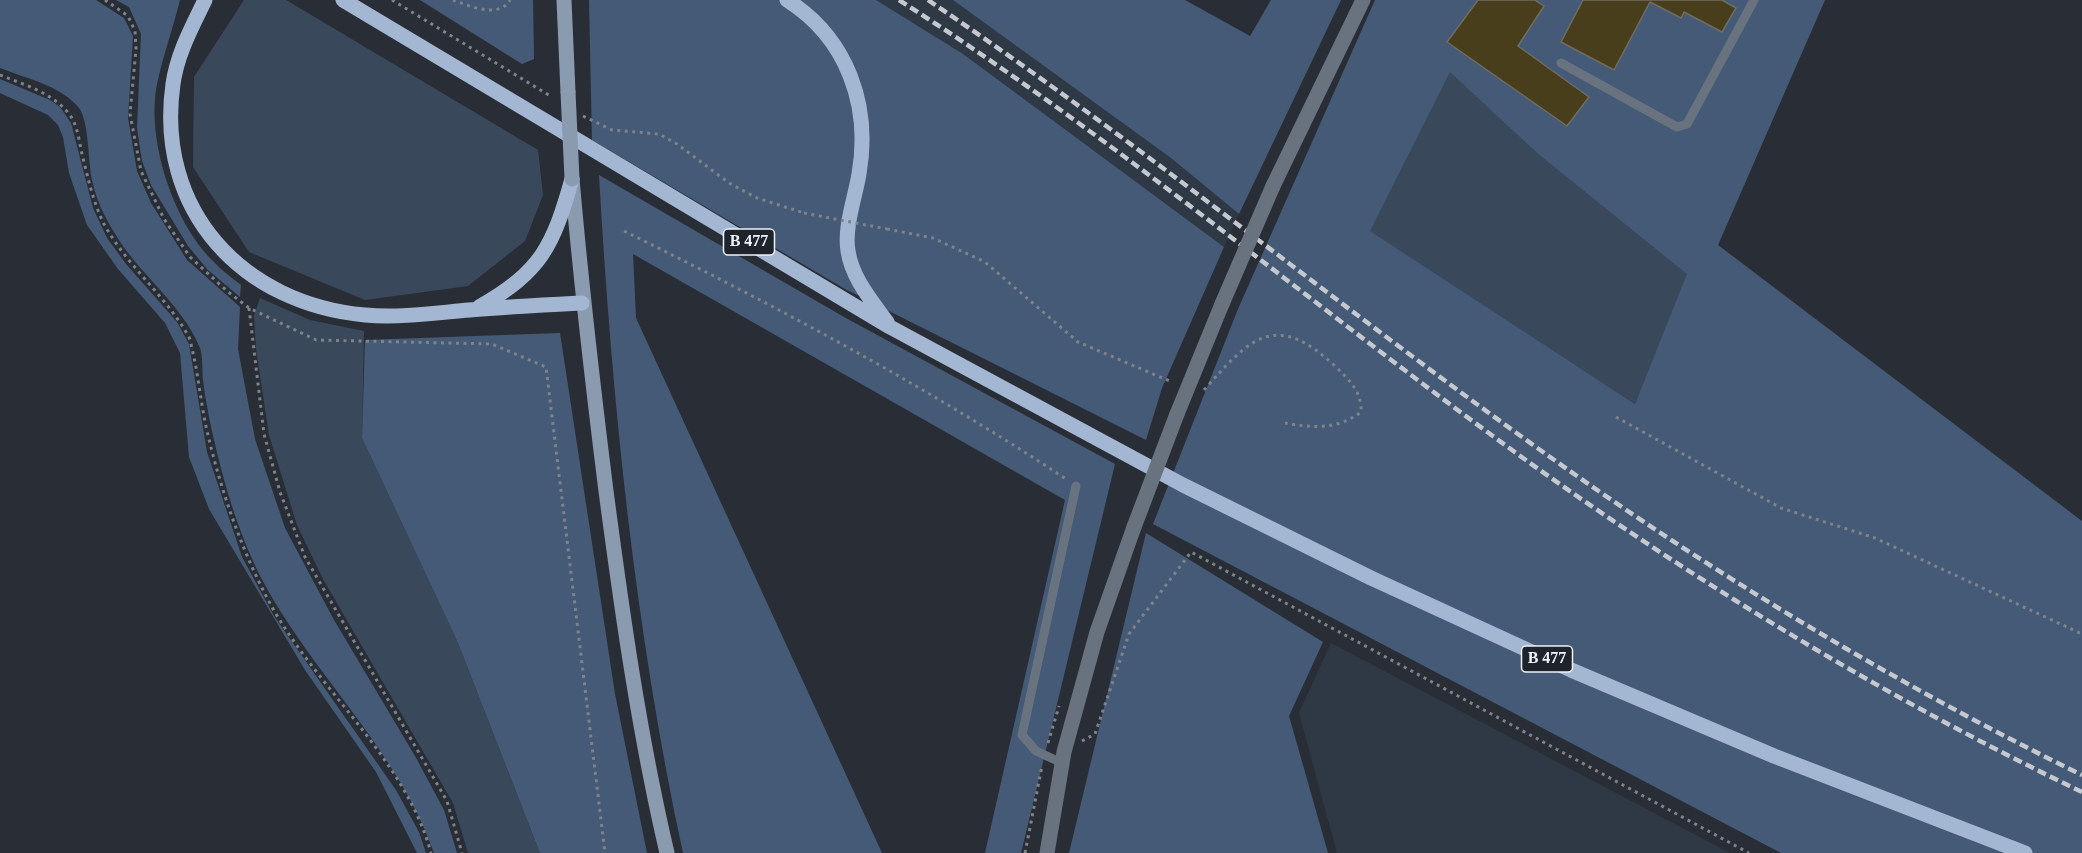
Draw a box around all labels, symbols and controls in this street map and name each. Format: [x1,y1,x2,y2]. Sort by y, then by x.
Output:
road number: B 477 [724,229,774,255]
road number: B 477 [1522,646,1572,672]

